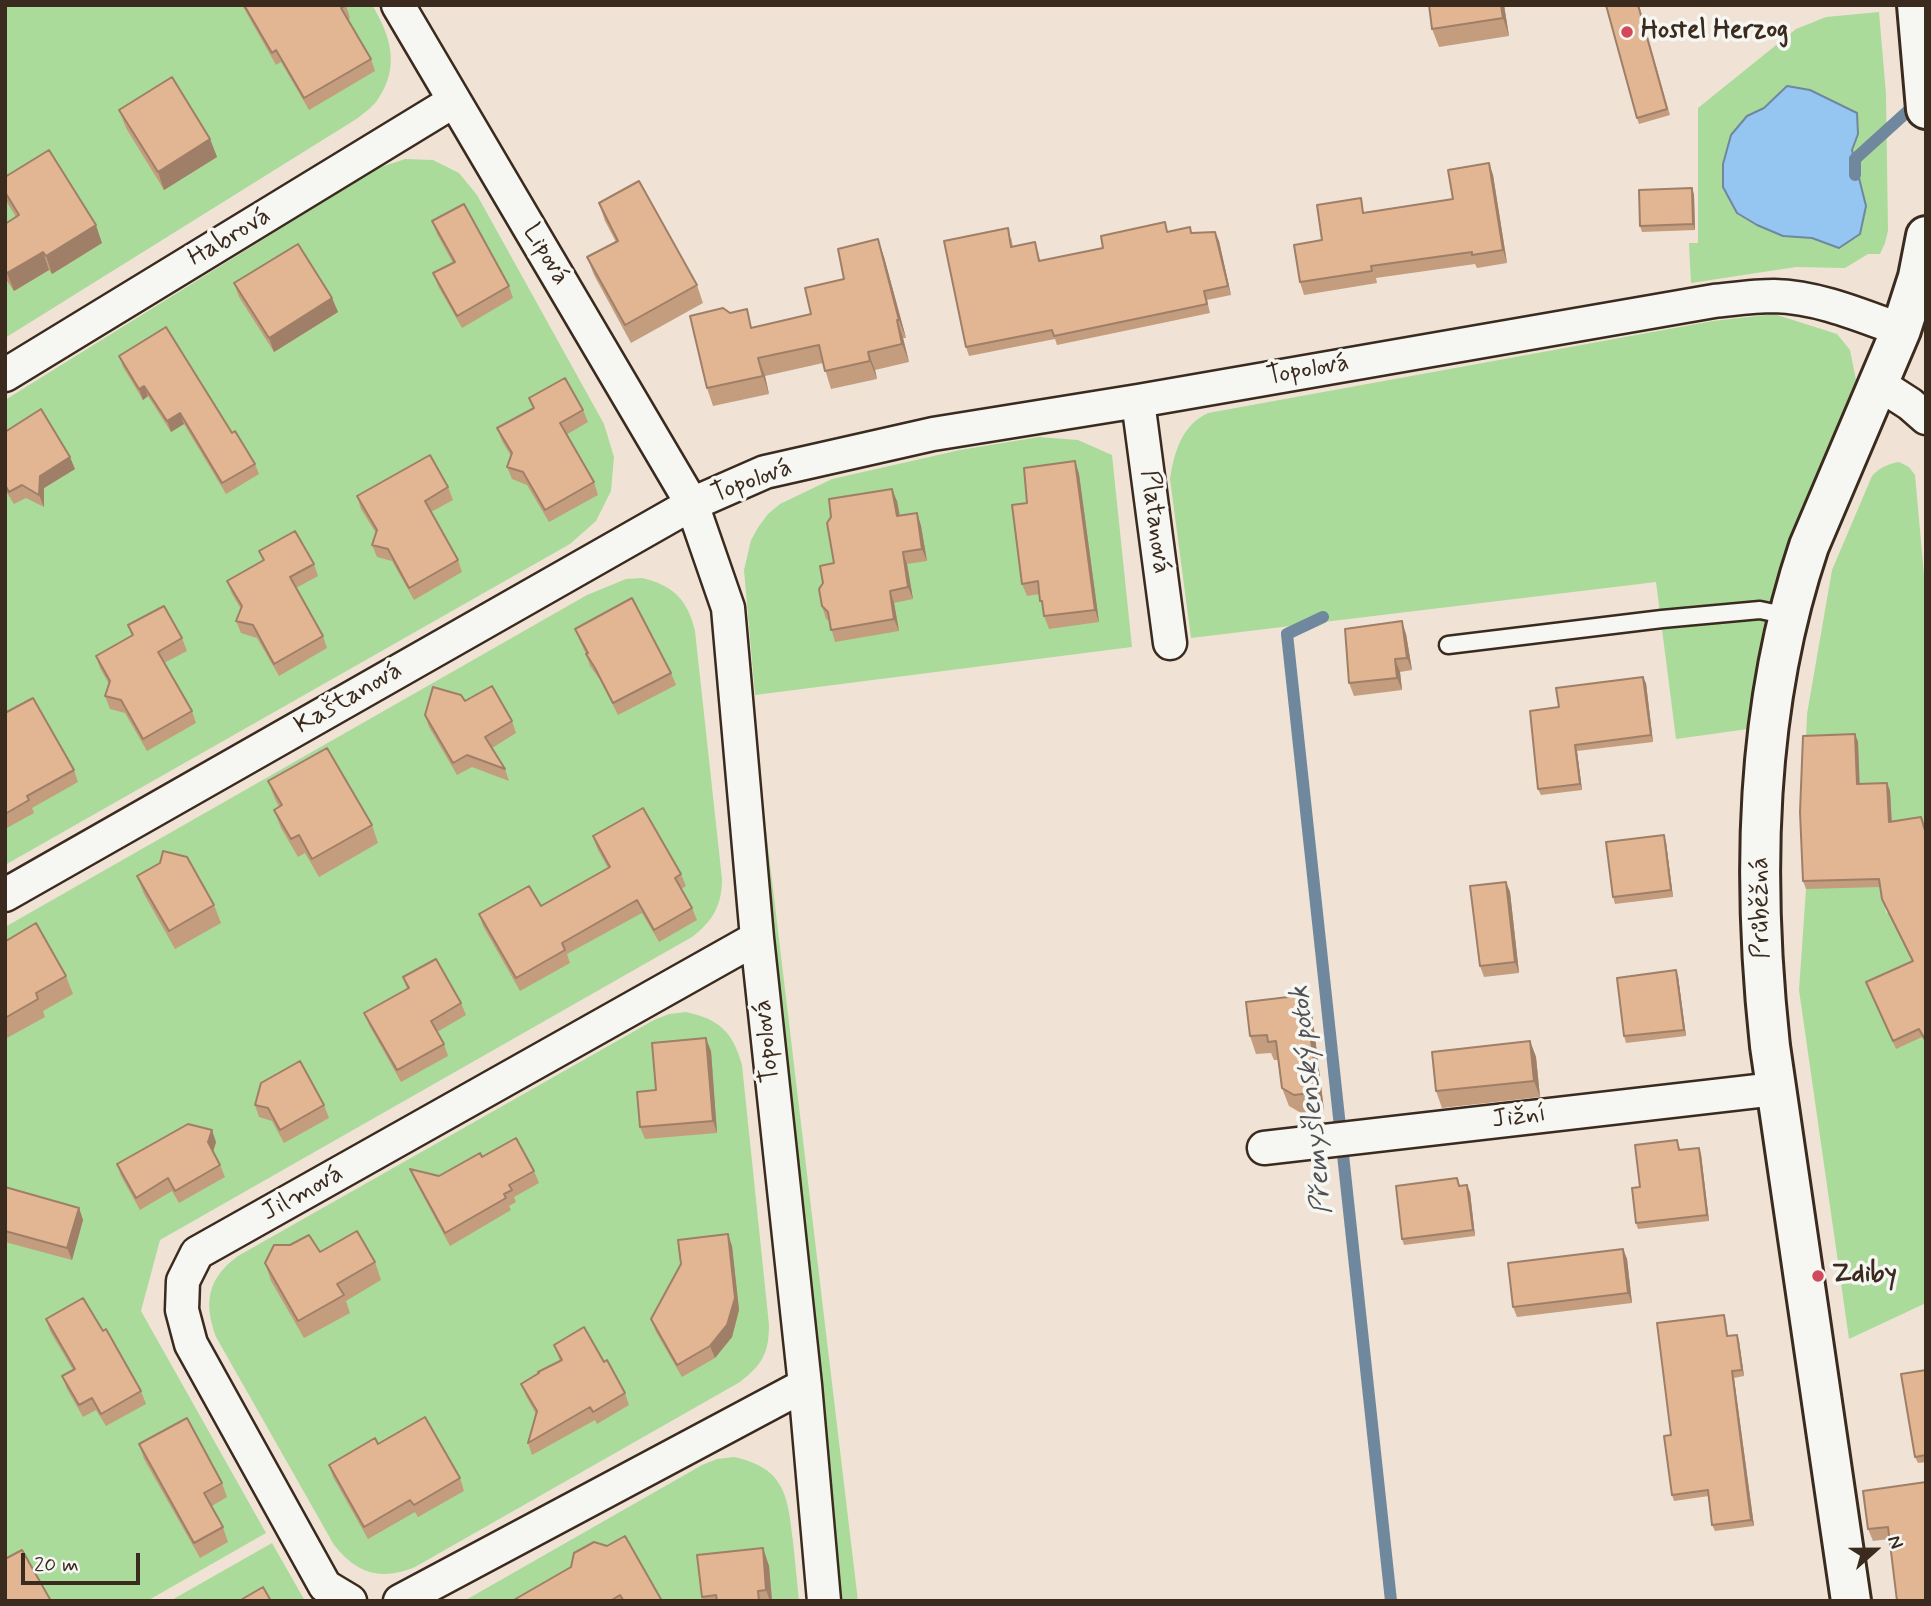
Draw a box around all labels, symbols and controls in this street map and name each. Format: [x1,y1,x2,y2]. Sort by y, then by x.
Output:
place label: Hostel Herzog [1641,16,1788,48]
marker: Hostel Herzog [1619,24,1635,40]
street label: Habrová [183,201,277,275]
street label: Lipová [515,219,575,291]
street label: Topolová [1264,348,1352,394]
street label: Topolová [707,453,797,511]
street label: Platanová [1132,468,1176,576]
street label: Kaštanová [290,656,408,742]
street label: Průběžná [1746,857,1778,959]
water label: Přemyšlenský potok [1284,984,1342,1216]
street label: Topolová [748,998,788,1084]
street label: Jižní [1490,1099,1548,1137]
street label: Jilmová [257,1159,349,1229]
place label: Zdiby [1832,1260,1897,1292]
marker: Zdiby [1810,1268,1826,1284]
north arrow [1840,1515,1910,1585]
text: N [1881,1532,1909,1553]
scale bar [24,1540,144,1584]
text: 20 m [34,1551,79,1579]

